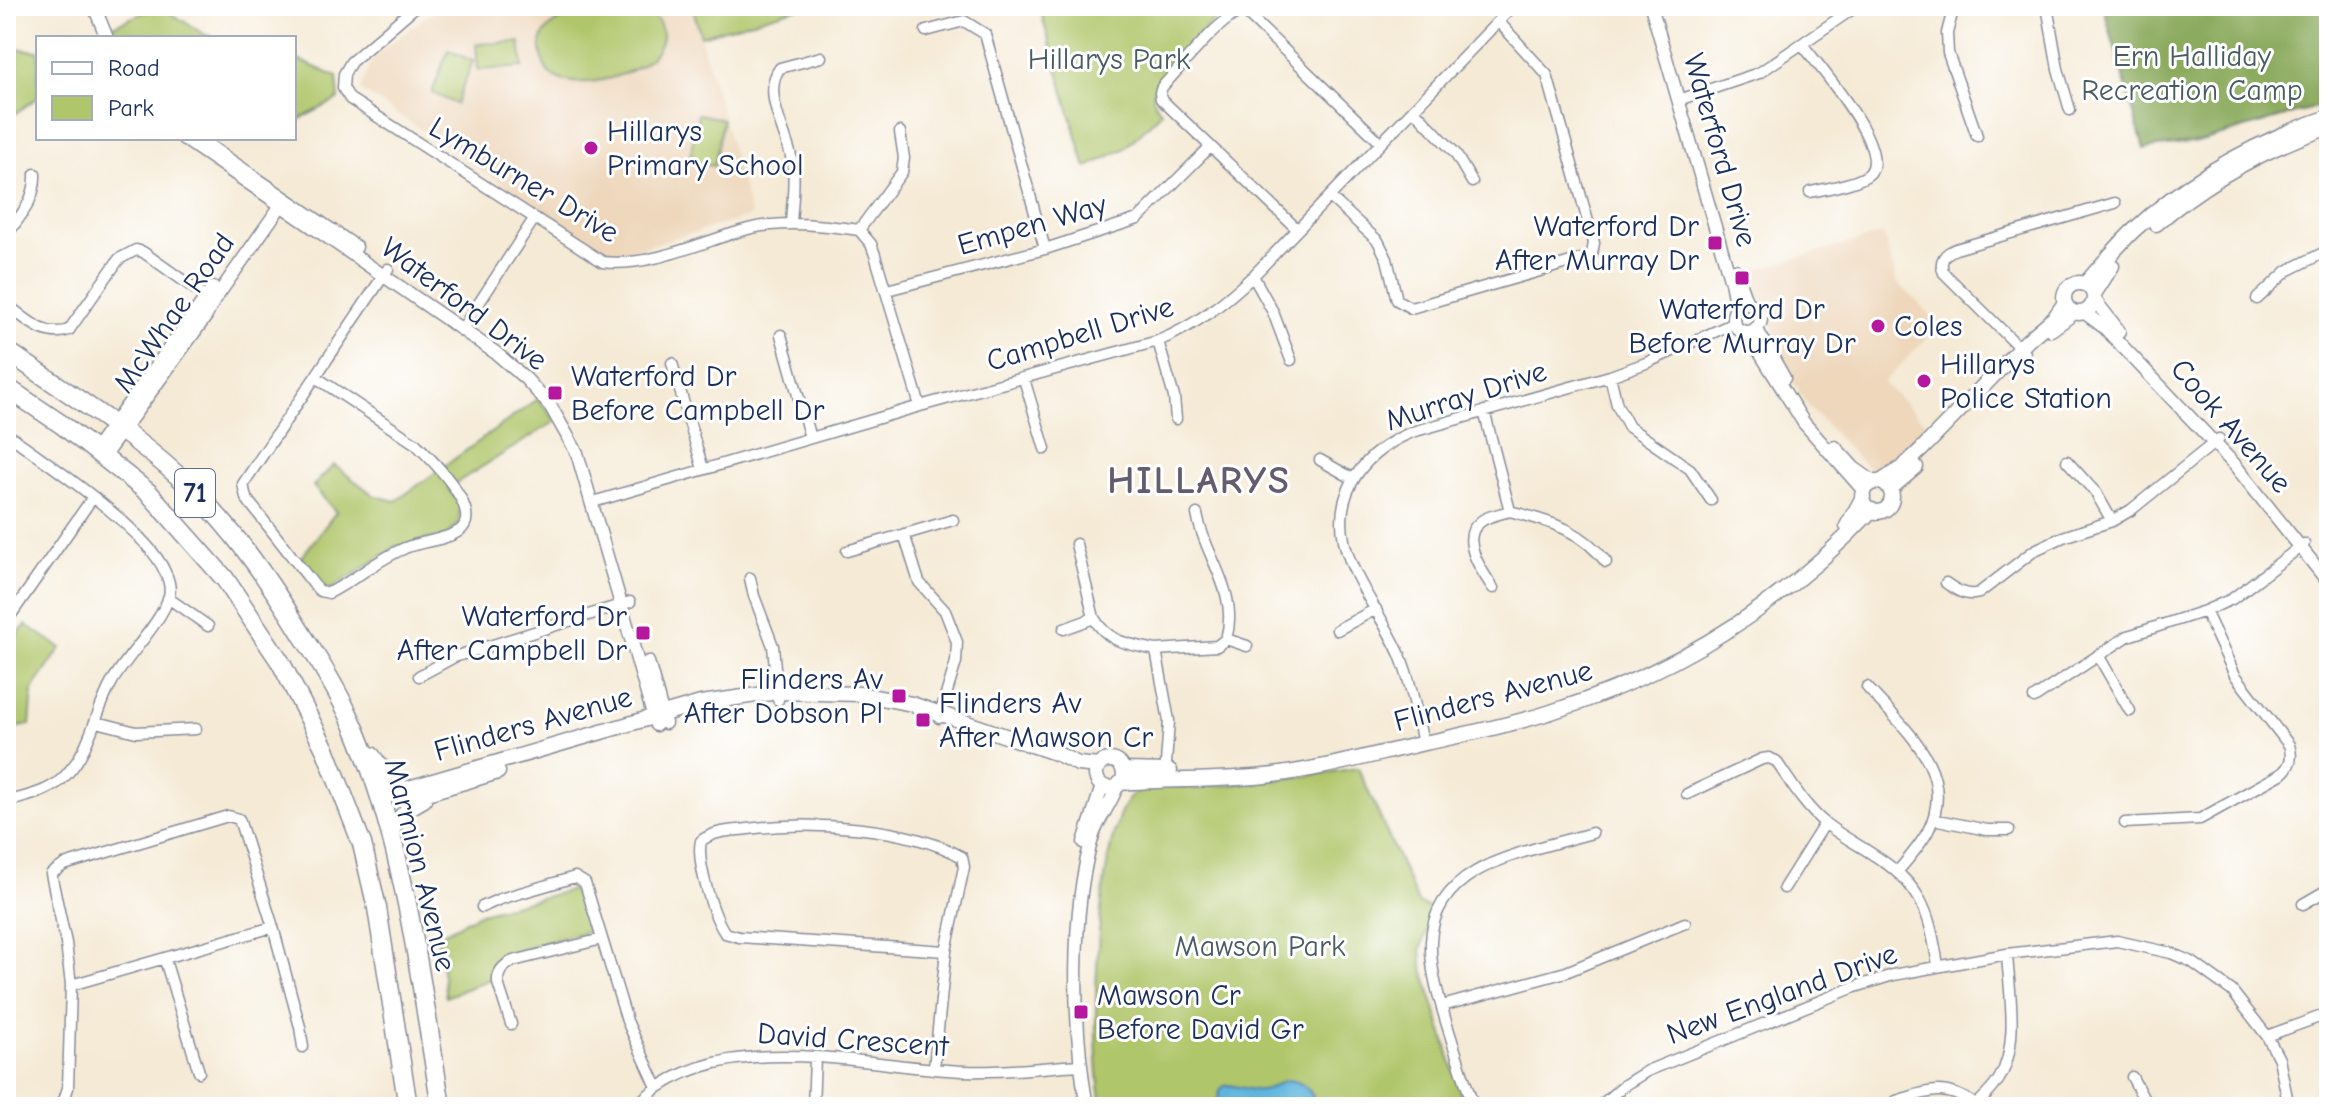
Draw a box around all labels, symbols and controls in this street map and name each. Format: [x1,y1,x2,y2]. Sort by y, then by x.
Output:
legend [36,36,296,140]
park label: Ern Halliday Recreation Camp [2081,39,2303,108]
park label: Hillarys Park [1028,42,1191,77]
street label: Waterford Drive [1676,49,1764,251]
text: Road [108,54,160,82]
text: Park [108,94,154,122]
street label: Lymburner Drive [423,110,625,250]
place label: Hillarys Primary School [607,114,804,183]
marker: Hillarys Primary School [582,139,600,157]
street label: Empen Way [953,187,1111,263]
place label: Waterford Dr After Murray Dr [1495,209,1699,278]
street label: McWhae Road [106,226,242,400]
street label: Waterford Drive [374,230,554,378]
marker: Waterford Dr After Murray Dr [1706,234,1724,252]
marker: Waterford Dr Before Murray Dr [1733,269,1751,287]
street label: Campbell Drive [982,289,1178,379]
place label: Waterford Dr Before Murray Dr [1628,292,1856,361]
place label: Coles [1894,309,1962,344]
marker: Coles [1869,317,1887,335]
place label: Hillarys Police Station [1940,347,2112,416]
street label: Cook Avenue [2163,352,2299,500]
street label: Murray Drive [1381,354,1551,438]
place label: Waterford Dr Before Campbell Dr [571,359,824,428]
marker: Hillarys Police Station [1915,372,1933,390]
marker: Waterford Dr Before Campbell Dr [546,384,564,402]
district label: HILLARYS [1107,459,1291,503]
road number: 71 [175,469,215,517]
place label: Waterford Dr After Campbell Dr [397,599,627,668]
marker: Waterford Dr After Campbell Dr [634,624,652,642]
street label: Flinders Avenue [1390,653,1596,739]
place label: Flinders Av After Dobson Pl [684,662,883,731]
street label: Flinders Avenue [430,679,636,769]
place label: Flinders Av After Mawson Cr [939,686,1153,755]
marker: Flinders Av After Dobson Pl [890,687,908,705]
marker: Flinders Av After Mawson Cr [914,711,932,729]
street label: Marmion Avenue [377,755,463,975]
park label: Mawson Park [1175,929,1346,964]
street label: New England Drive [1662,936,1902,1052]
place label: Mawson Cr Before David Gr [1097,978,1304,1047]
marker: Mawson Cr Before David Gr [1072,1003,1090,1021]
street label: David Crescent [756,1016,951,1064]

